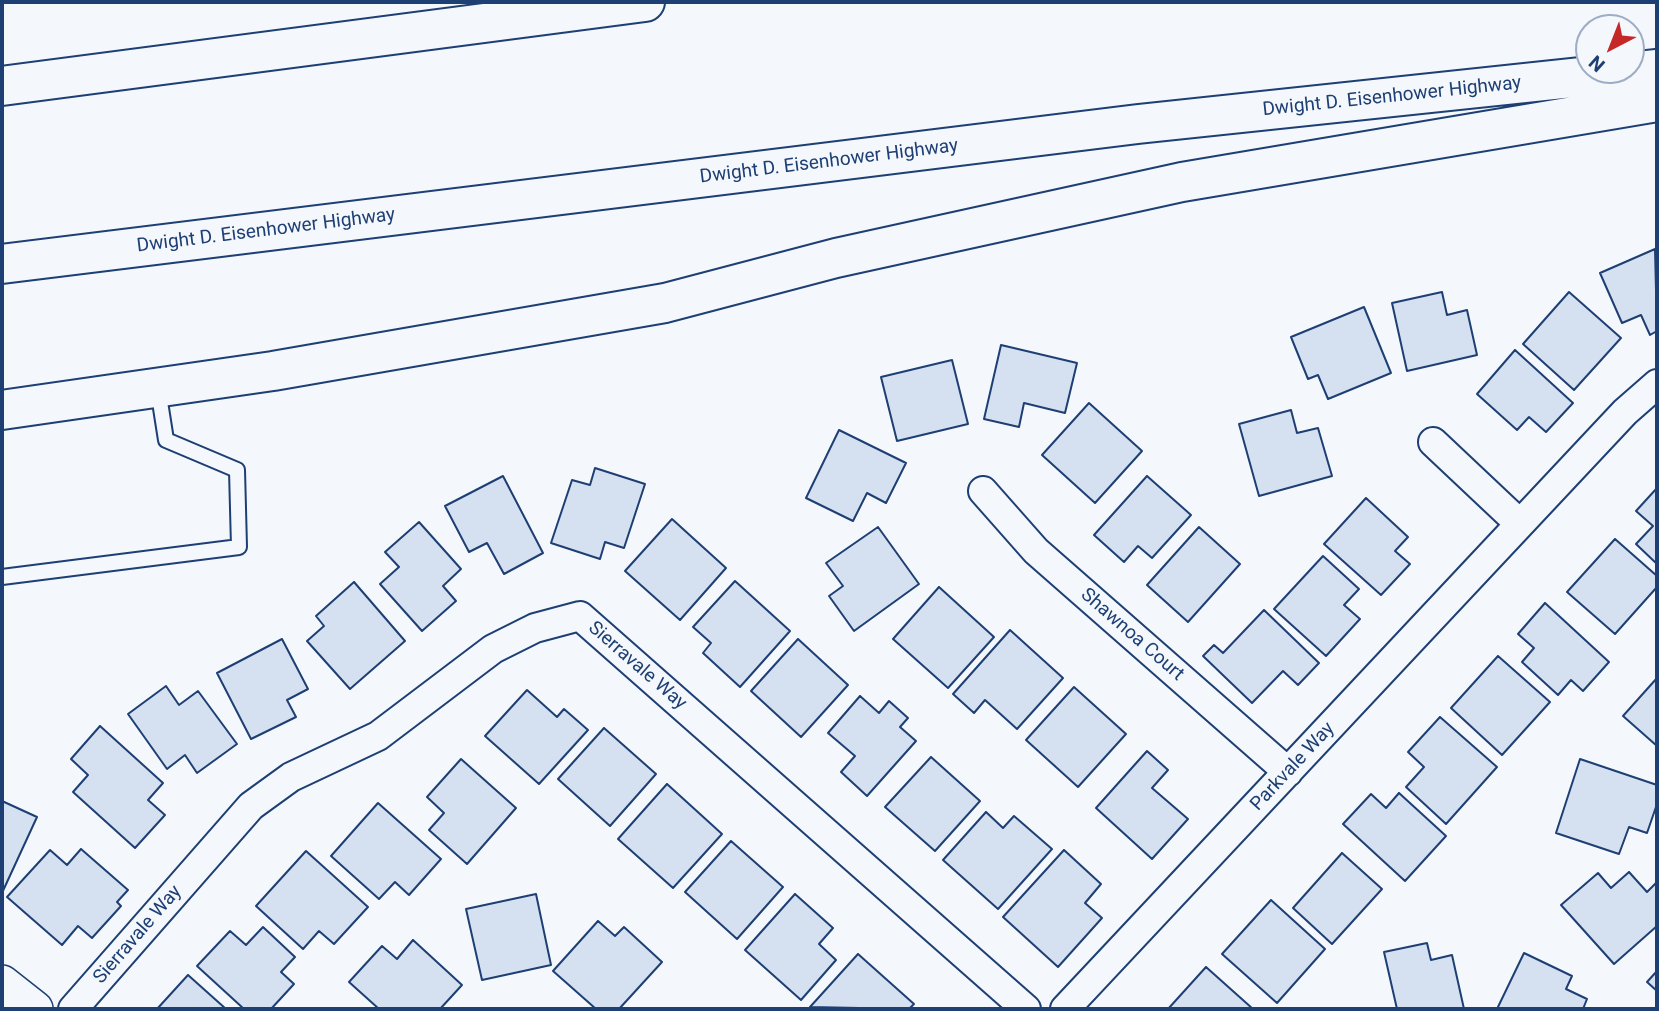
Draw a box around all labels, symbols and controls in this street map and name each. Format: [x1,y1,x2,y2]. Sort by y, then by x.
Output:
north arrow [1575,14,1645,84]
text: N [1584,50,1610,77]
street label: Dwight D. Eisenhower Highway [1261,72,1523,122]
street label: Dwight D. Eisenhower Highway [699,135,959,189]
street label: Dwight D. Eisenhower Highway [136,204,396,258]
street label: Shawnoa Court [1076,584,1188,686]
street label: Sierravale Way [583,617,691,715]
street label: Parkvale Way [1246,718,1340,816]
street label: Sierravale Way [89,881,187,989]

